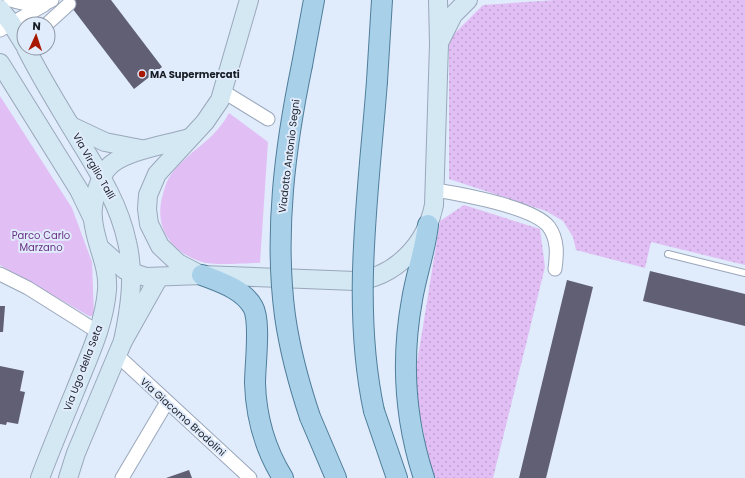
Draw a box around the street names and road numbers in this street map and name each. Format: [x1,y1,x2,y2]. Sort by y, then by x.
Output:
street label: Viadotto Antonio Segni [275,98,303,214]
street label: Via Virgilio Talli [69,130,119,202]
street label: Via Ugo della Seta [60,323,106,413]
street label: Via Giacomo Brodolini [137,374,229,460]

